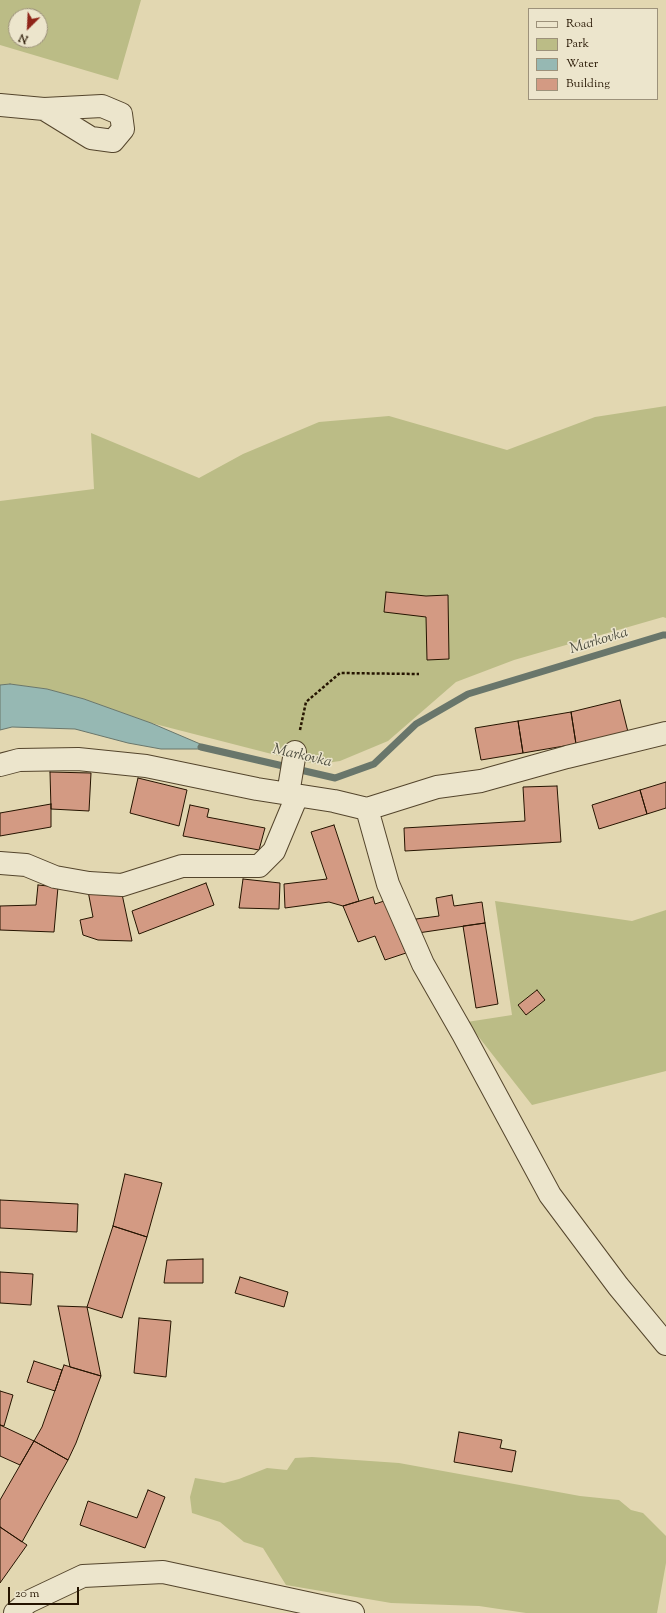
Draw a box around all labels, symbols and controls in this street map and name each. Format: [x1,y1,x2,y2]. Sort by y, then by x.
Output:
north arrow [8,8,48,48]
legend [528,8,658,100]
text: Road [566,15,593,33]
text: N [16,29,31,47]
text: Park [566,35,589,53]
text: Water [566,55,598,73]
text: Building [566,75,610,93]
water label: Markovka [568,625,630,659]
water label: Markovka [271,741,333,773]
scale bar [10,1579,81,1605]
text: 20 m [15,1585,39,1603]

